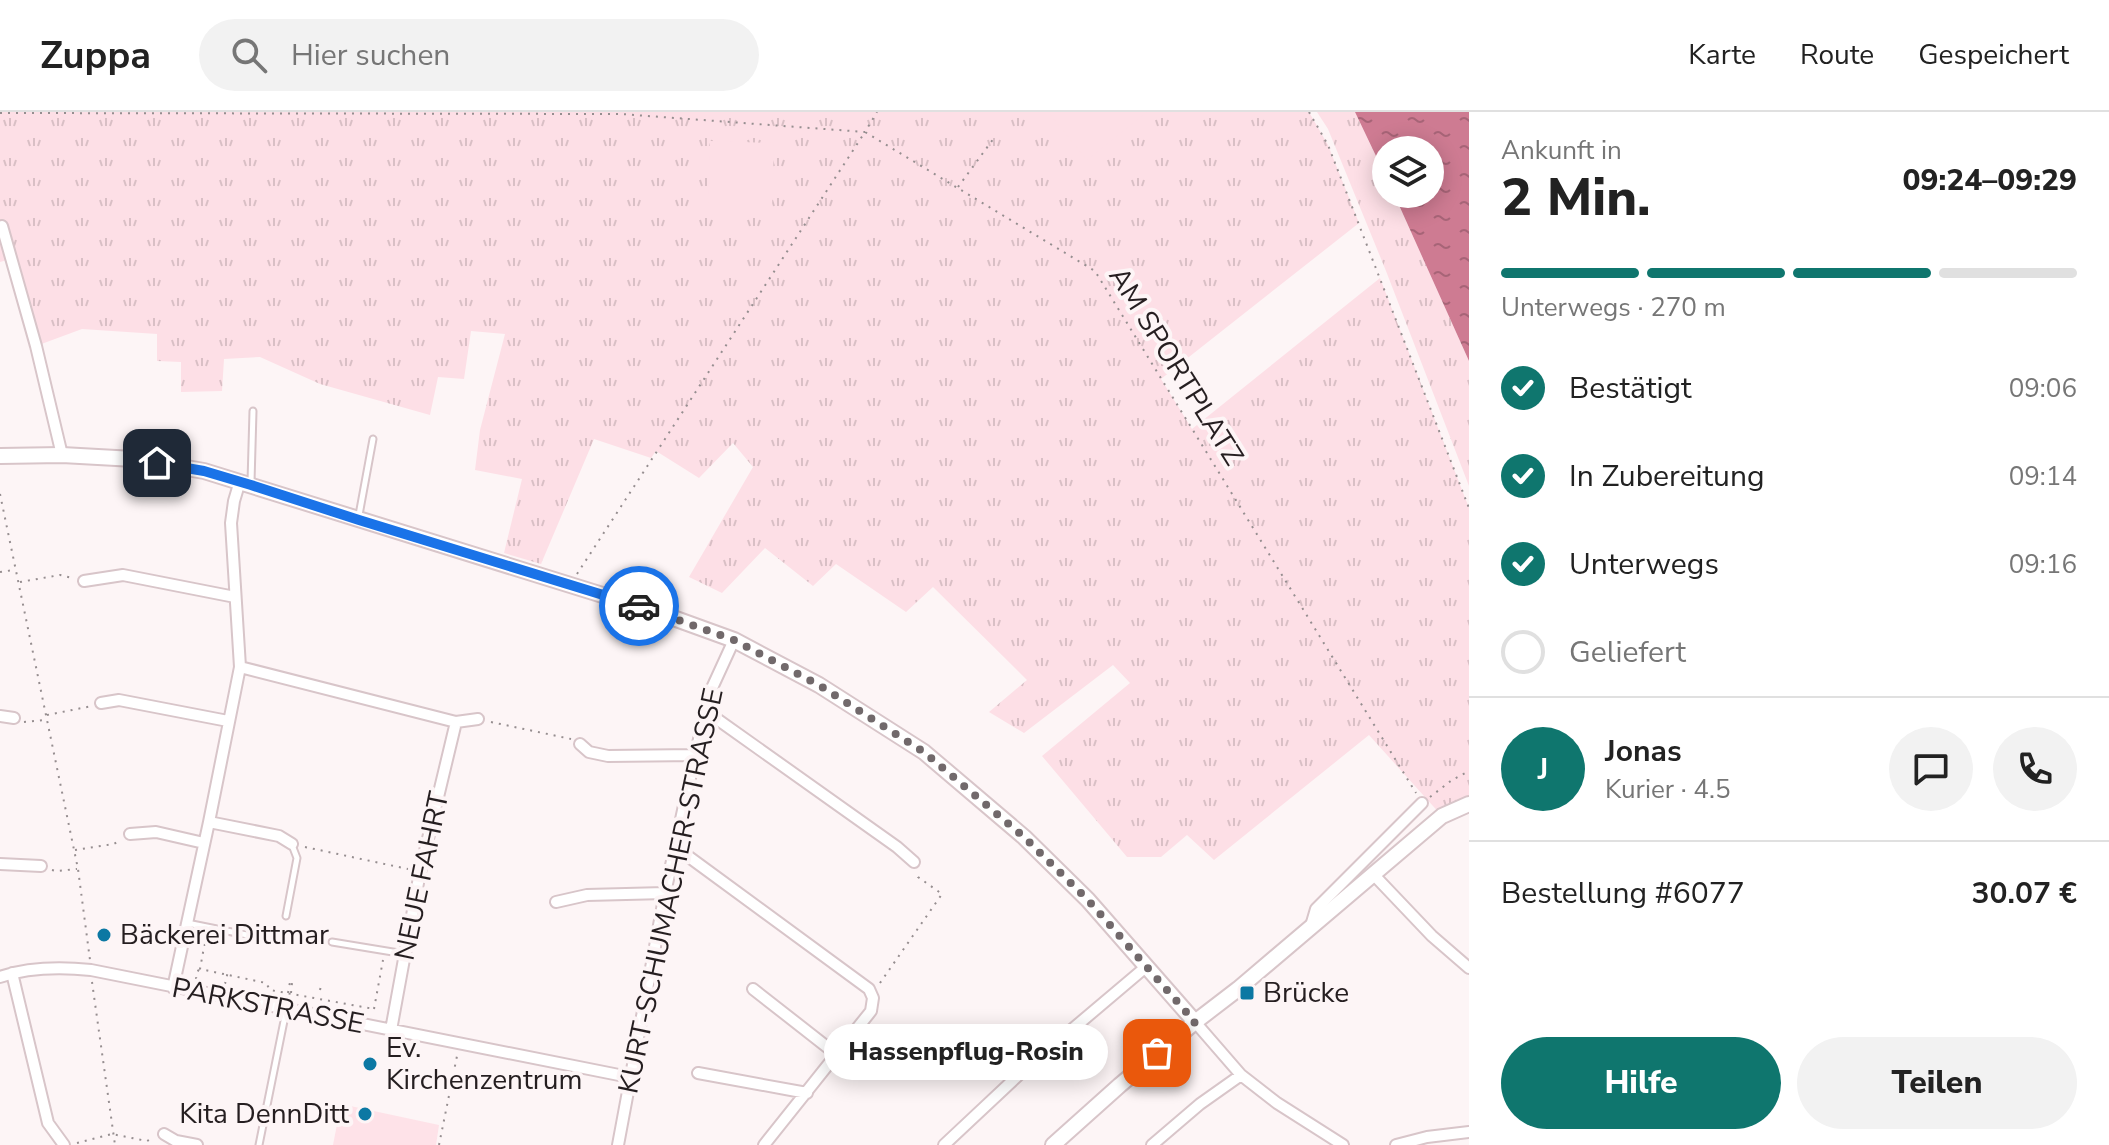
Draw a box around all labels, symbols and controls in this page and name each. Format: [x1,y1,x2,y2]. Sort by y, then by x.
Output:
search box [199,19,759,91]
text: Zuppa [40,30,151,81]
icon: search [227,33,271,77]
text: Hier suchen [291,35,450,76]
text: Karte [1688,36,1756,74]
text: Route [1800,36,1874,74]
text: Gespeichert [1918,36,2069,74]
text: Ankunft in [1501,133,1622,168]
map controls [1372,136,1444,208]
button: layers [1372,136,1444,208]
text: 09:24–09:29 [1902,160,2077,201]
text: 2 Min. [1501,162,1651,233]
street label: AM SPORTPLATZ [1100,260,1252,472]
text: Unterwegs · 270 m [1501,290,1726,325]
icon: check [1501,366,1545,410]
text: Bestätigt [1569,368,1691,409]
text: 09:06 [2009,371,2077,406]
pin [123,429,191,497]
icon: home [135,441,179,485]
icon: check [1501,454,1545,498]
text: In Zubereitung [1569,456,1765,497]
text: 09:14 [2009,459,2077,494]
icon: check [1501,542,1545,586]
text: Unterwegs [1569,544,1719,585]
text: 09:16 [2009,547,2077,582]
courier [599,566,679,646]
icon: car [617,584,661,628]
text: Geliefert [1569,632,1686,673]
street label: KURT-SCHUMACHER-STRASSE [609,685,733,1097]
button: chat [1889,727,1973,811]
button: phone [1993,727,2077,811]
text: Jonas [1605,731,1682,772]
text: J [1538,749,1548,790]
text: Kurier · 4.5 [1605,772,1730,807]
street label: NEUE FAHRT [386,788,458,964]
text: Bestellung #6077 [1501,873,1745,914]
text: 30.07 € [1971,873,2077,914]
place label: Bäckerei Dittmar [120,916,329,954]
marker: Bäckerei Dittmar [95,926,113,944]
street label: PARKSTRASSE [169,969,367,1043]
place label: Brücke [1263,974,1349,1012]
marker: Brücke [1238,984,1256,1002]
pin [1123,1019,1191,1087]
callout: Hassenpflug-Rosin [825,1025,1109,1081]
place label: Ev. Kirchenzentrum [386,1029,583,1099]
icon: bag [1135,1031,1179,1075]
text: Hassenpflug-Rosin [848,1034,1084,1069]
button: Hilfe [1501,1037,1781,1129]
button: Teilen [1797,1037,2077,1129]
marker: Ev. Kirchenzentrum [361,1055,379,1073]
place label: Kita DennDitt [179,1095,349,1133]
marker: Kita DennDitt [356,1105,374,1123]

